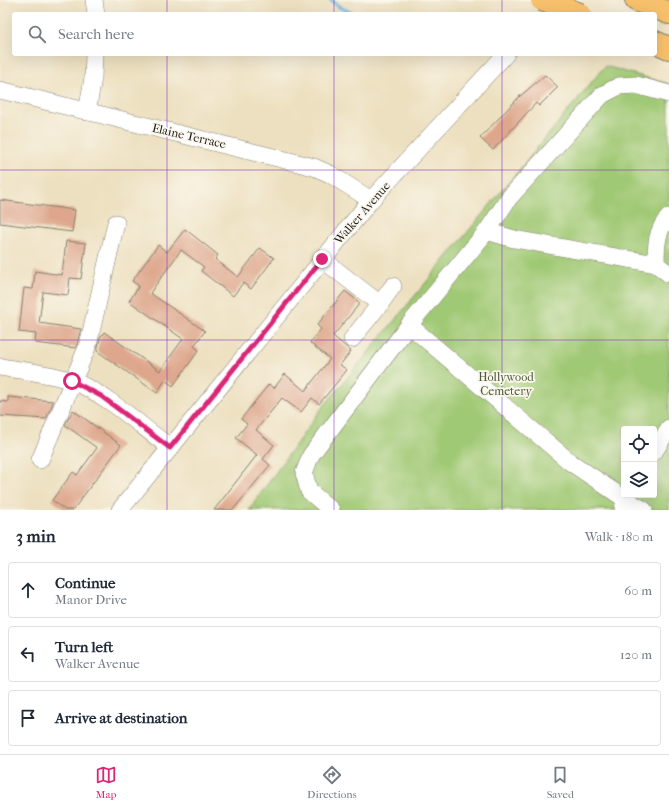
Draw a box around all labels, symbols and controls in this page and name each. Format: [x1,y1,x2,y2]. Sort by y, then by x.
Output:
search box [12,12,657,56]
icon: search [26,23,48,45]
text: Search here [58,25,134,43]
street label: Elaine Terrace [151,121,227,151]
street label: Walker Avenue [330,179,393,248]
route end [313,250,331,268]
park label: Hollywood Cemetery [478,370,534,398]
route start [63,372,81,390]
map controls [621,426,657,498]
button: locate [621,426,657,462]
button: layers [621,462,657,498]
text: 3 min [16,526,56,546]
text: Walk · 180 m [585,529,653,544]
text: Continue [55,574,115,592]
icon: ahead [17,579,39,601]
text: 60 m [624,583,652,598]
text: Manor Drive [55,592,127,607]
text: Turn left [55,638,113,656]
icon: left [17,643,39,665]
text: 120 m [620,647,652,662]
text: Walker Avenue [55,656,140,671]
icon: arrive [17,707,39,729]
text: Arrive at destination [55,709,187,727]
tab: Map [95,764,117,801]
tab: Directions [307,764,357,801]
tab: Saved [547,764,574,801]

